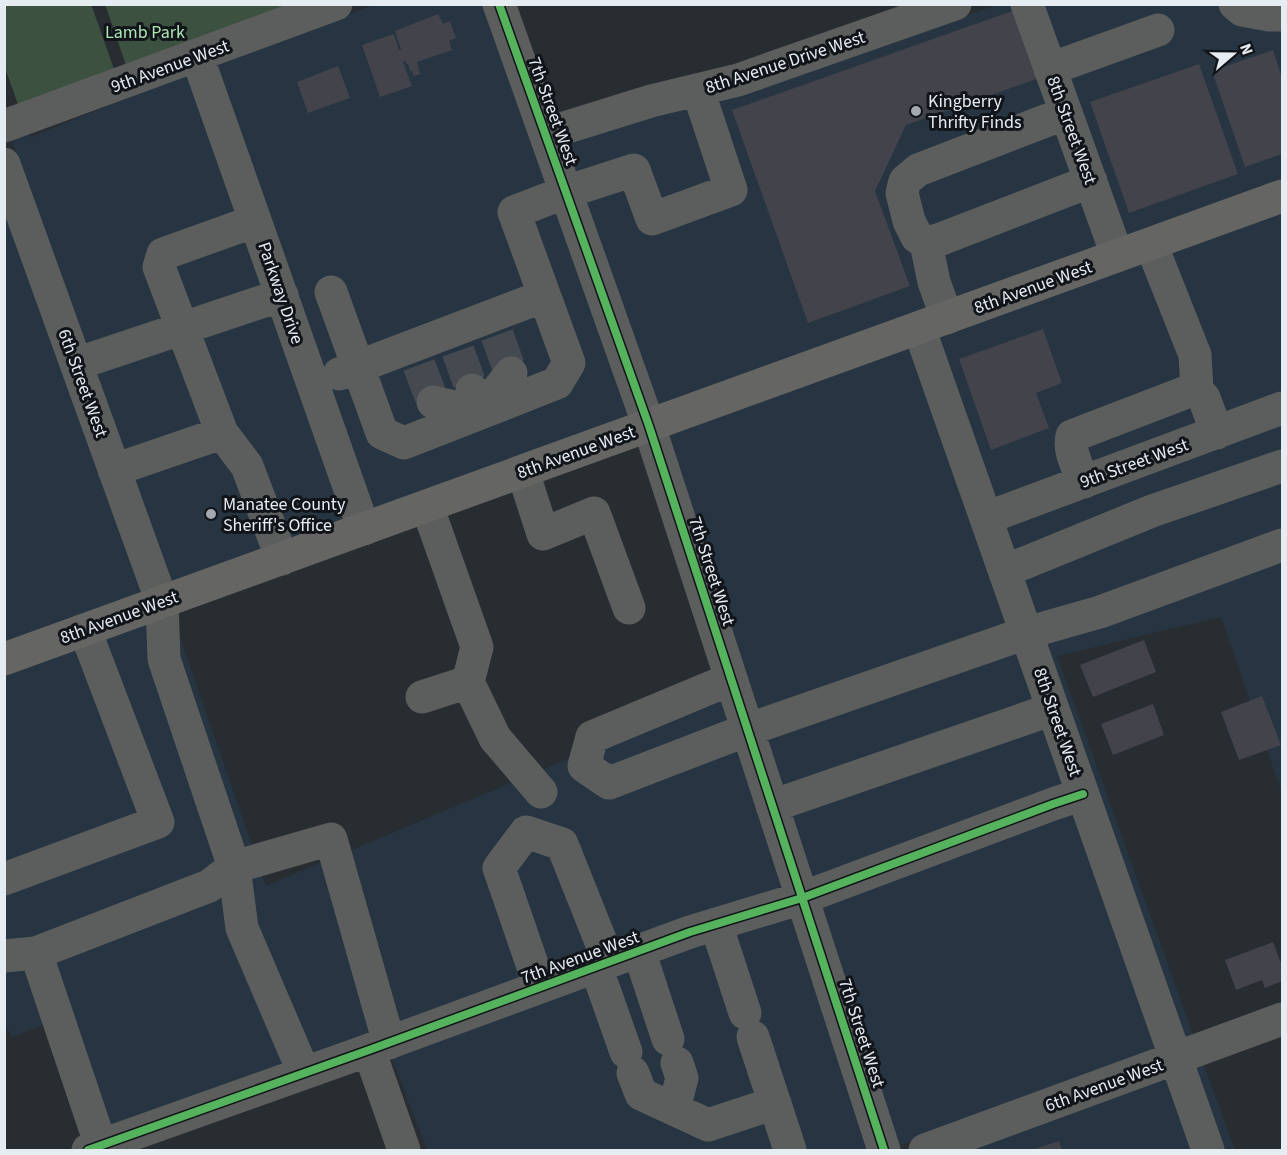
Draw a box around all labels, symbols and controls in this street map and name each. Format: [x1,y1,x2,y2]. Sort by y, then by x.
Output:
park label: Lamb Park [105,20,185,45]
north arrow [1203,24,1263,84]
street label: 8th Avenue Drive West [702,25,868,100]
street label: 9th Avenue West [108,34,233,99]
text: N [1234,40,1258,58]
street label: 7th Street West [521,54,584,169]
street label: 8th Street West [1040,73,1103,188]
place label: Kingberry Thrifty Finds [928,89,1022,135]
marker: Kingberry Thrifty Finds [909,104,923,118]
street label: Parkway Drive [251,239,310,348]
street label: 8th Avenue West [971,255,1096,320]
street label: 6th Street West [51,326,114,441]
street label: 8th Avenue West [514,420,639,485]
street label: 9th Street West [1077,432,1192,495]
place label: Manatee County Sheriff's Office [223,492,346,538]
marker: Manatee County Sheriff's Office [204,507,218,521]
street label: 7th Street West [682,513,741,629]
street label: 8th Avenue West [57,585,182,650]
street label: 8th Street West [1027,664,1088,780]
street label: 7th Avenue West [518,925,643,990]
street label: 7th Street West [832,975,891,1091]
street label: 6th Avenue West [1042,1053,1167,1118]

